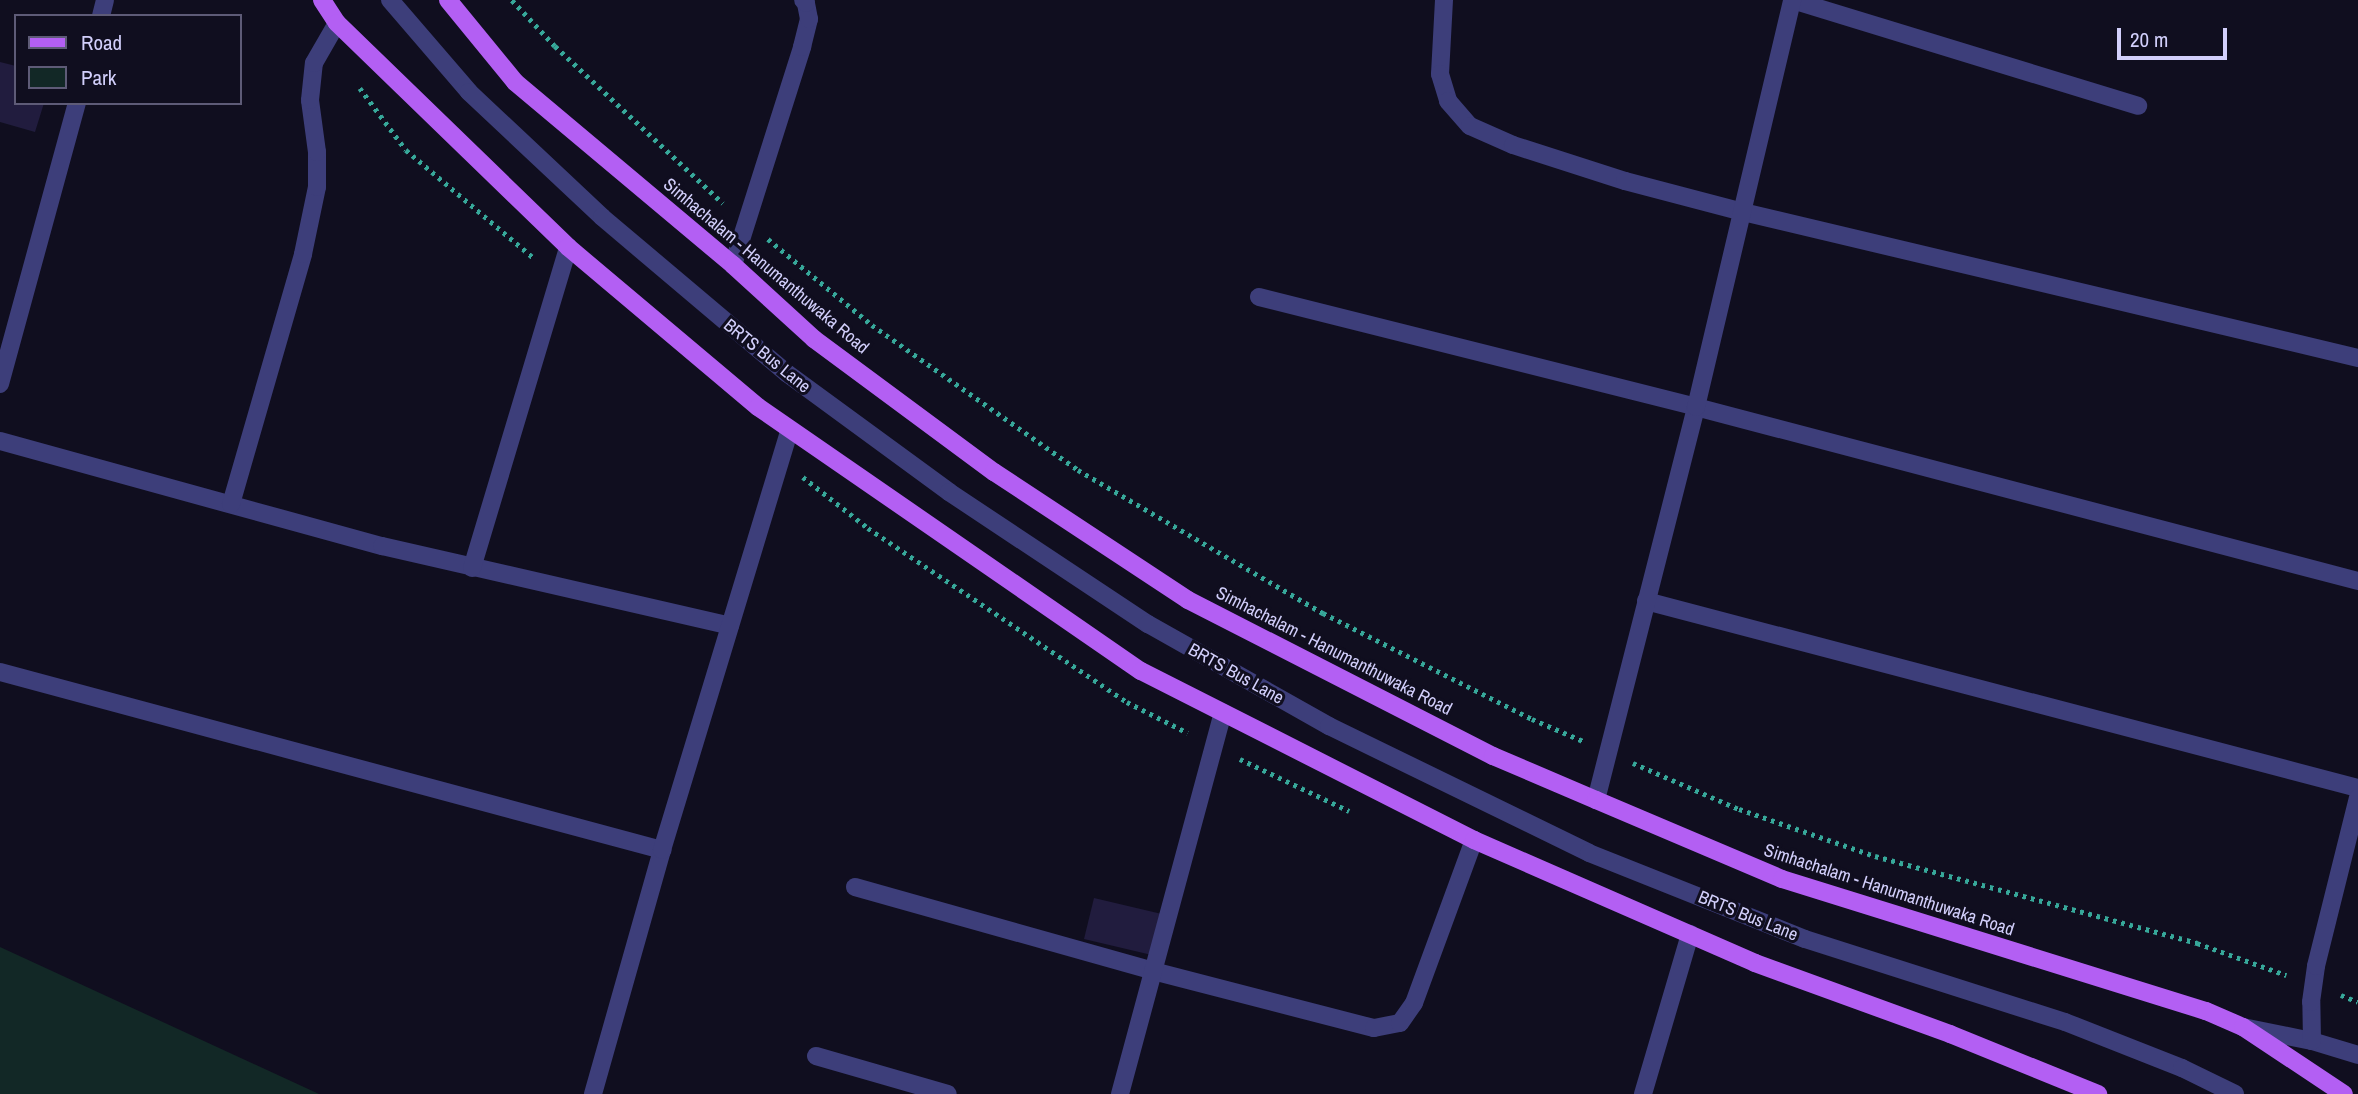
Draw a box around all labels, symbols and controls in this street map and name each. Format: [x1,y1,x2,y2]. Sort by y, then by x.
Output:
legend [14,14,242,105]
scale bar [2120,14,2230,58]
text: 20 m [2130,25,2168,54]
text: Road [81,28,122,57]
text: Park [81,63,116,92]
street label: Simhachalam - Hanumanthuwaka Road [659,174,873,358]
street label: BRTS Bus Lane [719,314,815,398]
street label: Simhachalam - Hanumanthuwaka Road [1213,582,1455,720]
street label: BRTS Bus Lane [1185,639,1287,709]
street label: Simhachalam - Hanumanthuwaka Road [1761,839,2017,941]
street label: BRTS Bus Lane [1695,886,1801,946]

